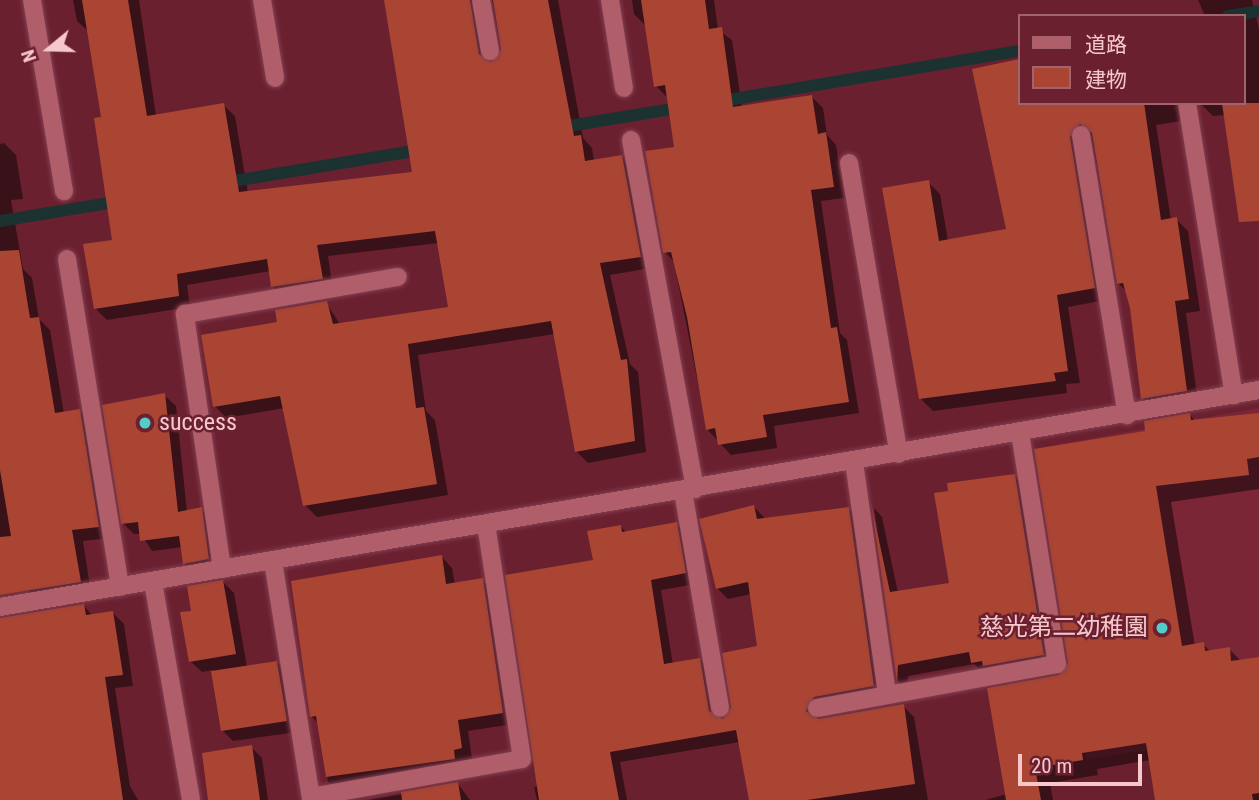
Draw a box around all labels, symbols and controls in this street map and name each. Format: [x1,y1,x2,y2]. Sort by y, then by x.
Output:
north arrow [14,14,84,84]
legend [1018,14,1245,105]
text: 道路 [1085,33,1127,57]
text: N [16,47,41,65]
text: 建物 [1085,68,1127,92]
place label: success [159,409,237,437]
marker: success [137,415,153,431]
place label: 慈光第二幼稚園 [980,614,1148,642]
marker: 慈光第二幼稚園 [1154,620,1170,636]
scale bar [1021,740,1145,784]
text: 20 m [1031,754,1072,778]

